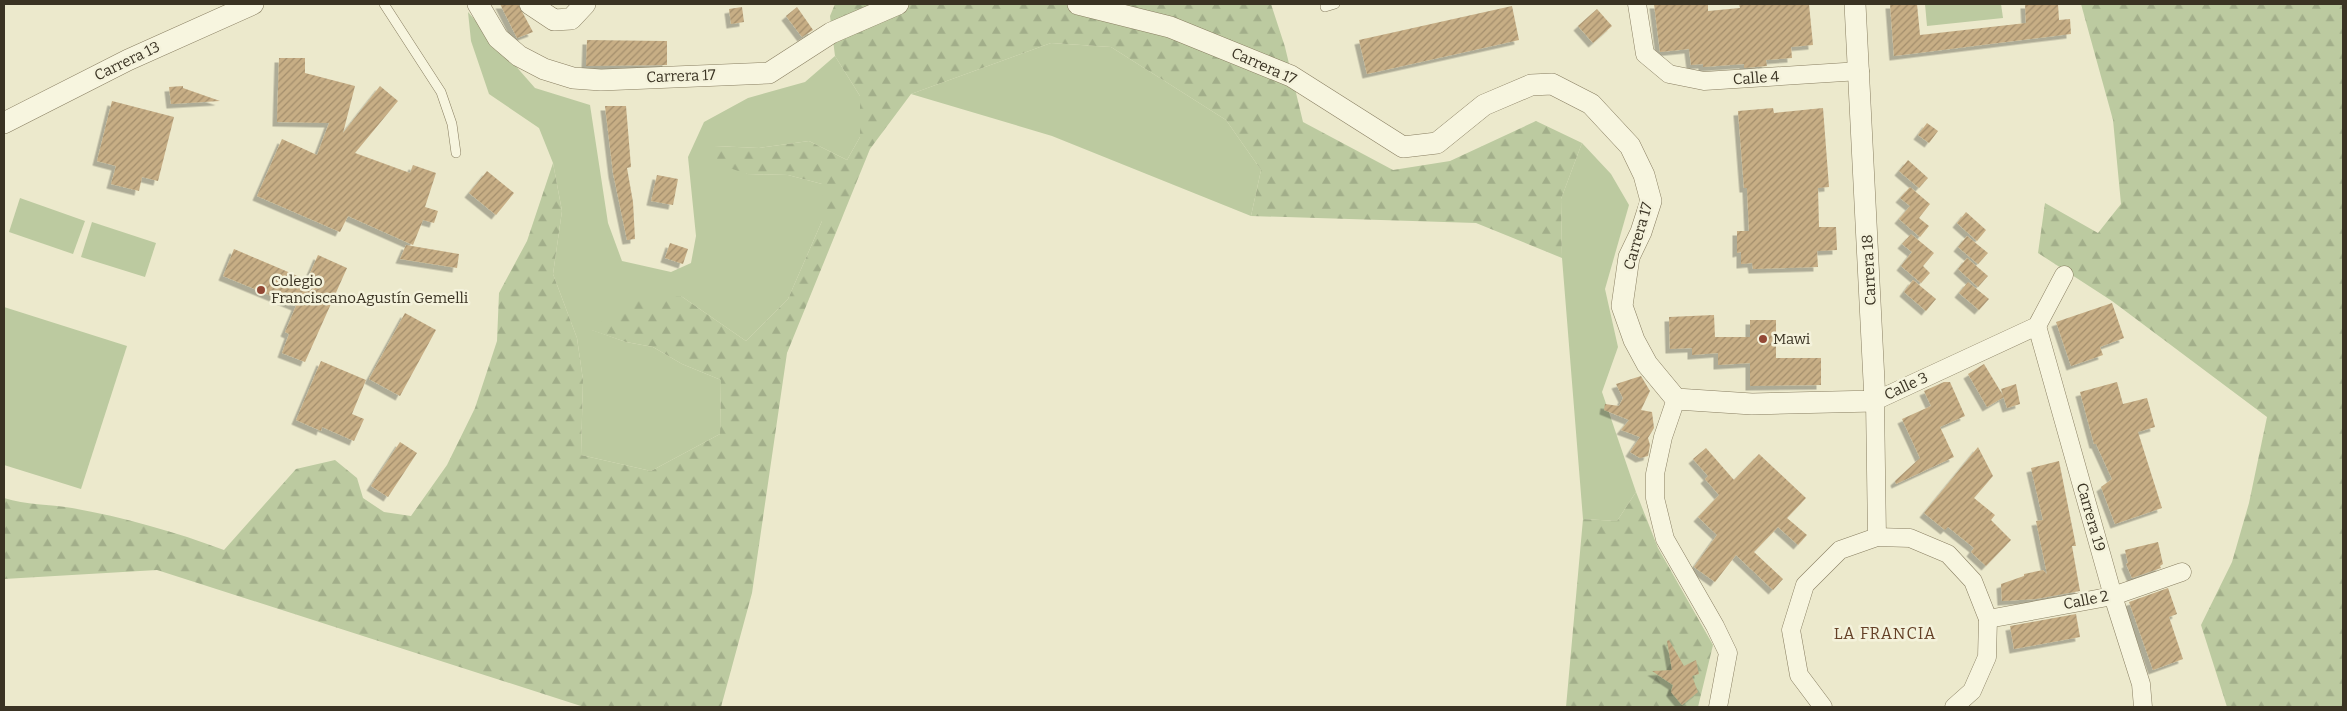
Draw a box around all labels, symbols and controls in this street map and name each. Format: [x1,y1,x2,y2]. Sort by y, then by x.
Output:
street label: Carrera 13 [91,37,163,85]
street label: Carrera 17 [1229,44,1300,89]
street label: Carrera 17 [646,66,716,86]
street label: Calle 4 [1732,67,1780,89]
street label: Carrera 17 [1620,200,1656,272]
street label: Carrera 18 [1858,234,1880,306]
place label: Colegio FranciscanoAgustín Gemelli [271,272,469,307]
marker: Colegio FranciscanoAgustín Gemelli [255,284,267,296]
place label: Mawi [1773,330,1811,348]
marker: Mawi [1757,333,1769,345]
street label: Calle 3 [1881,368,1931,404]
street label: Carrera 19 [2073,481,2109,553]
street label: Calle 2 [2062,587,2110,613]
district label: LA FRANCIA [1834,624,1936,643]

